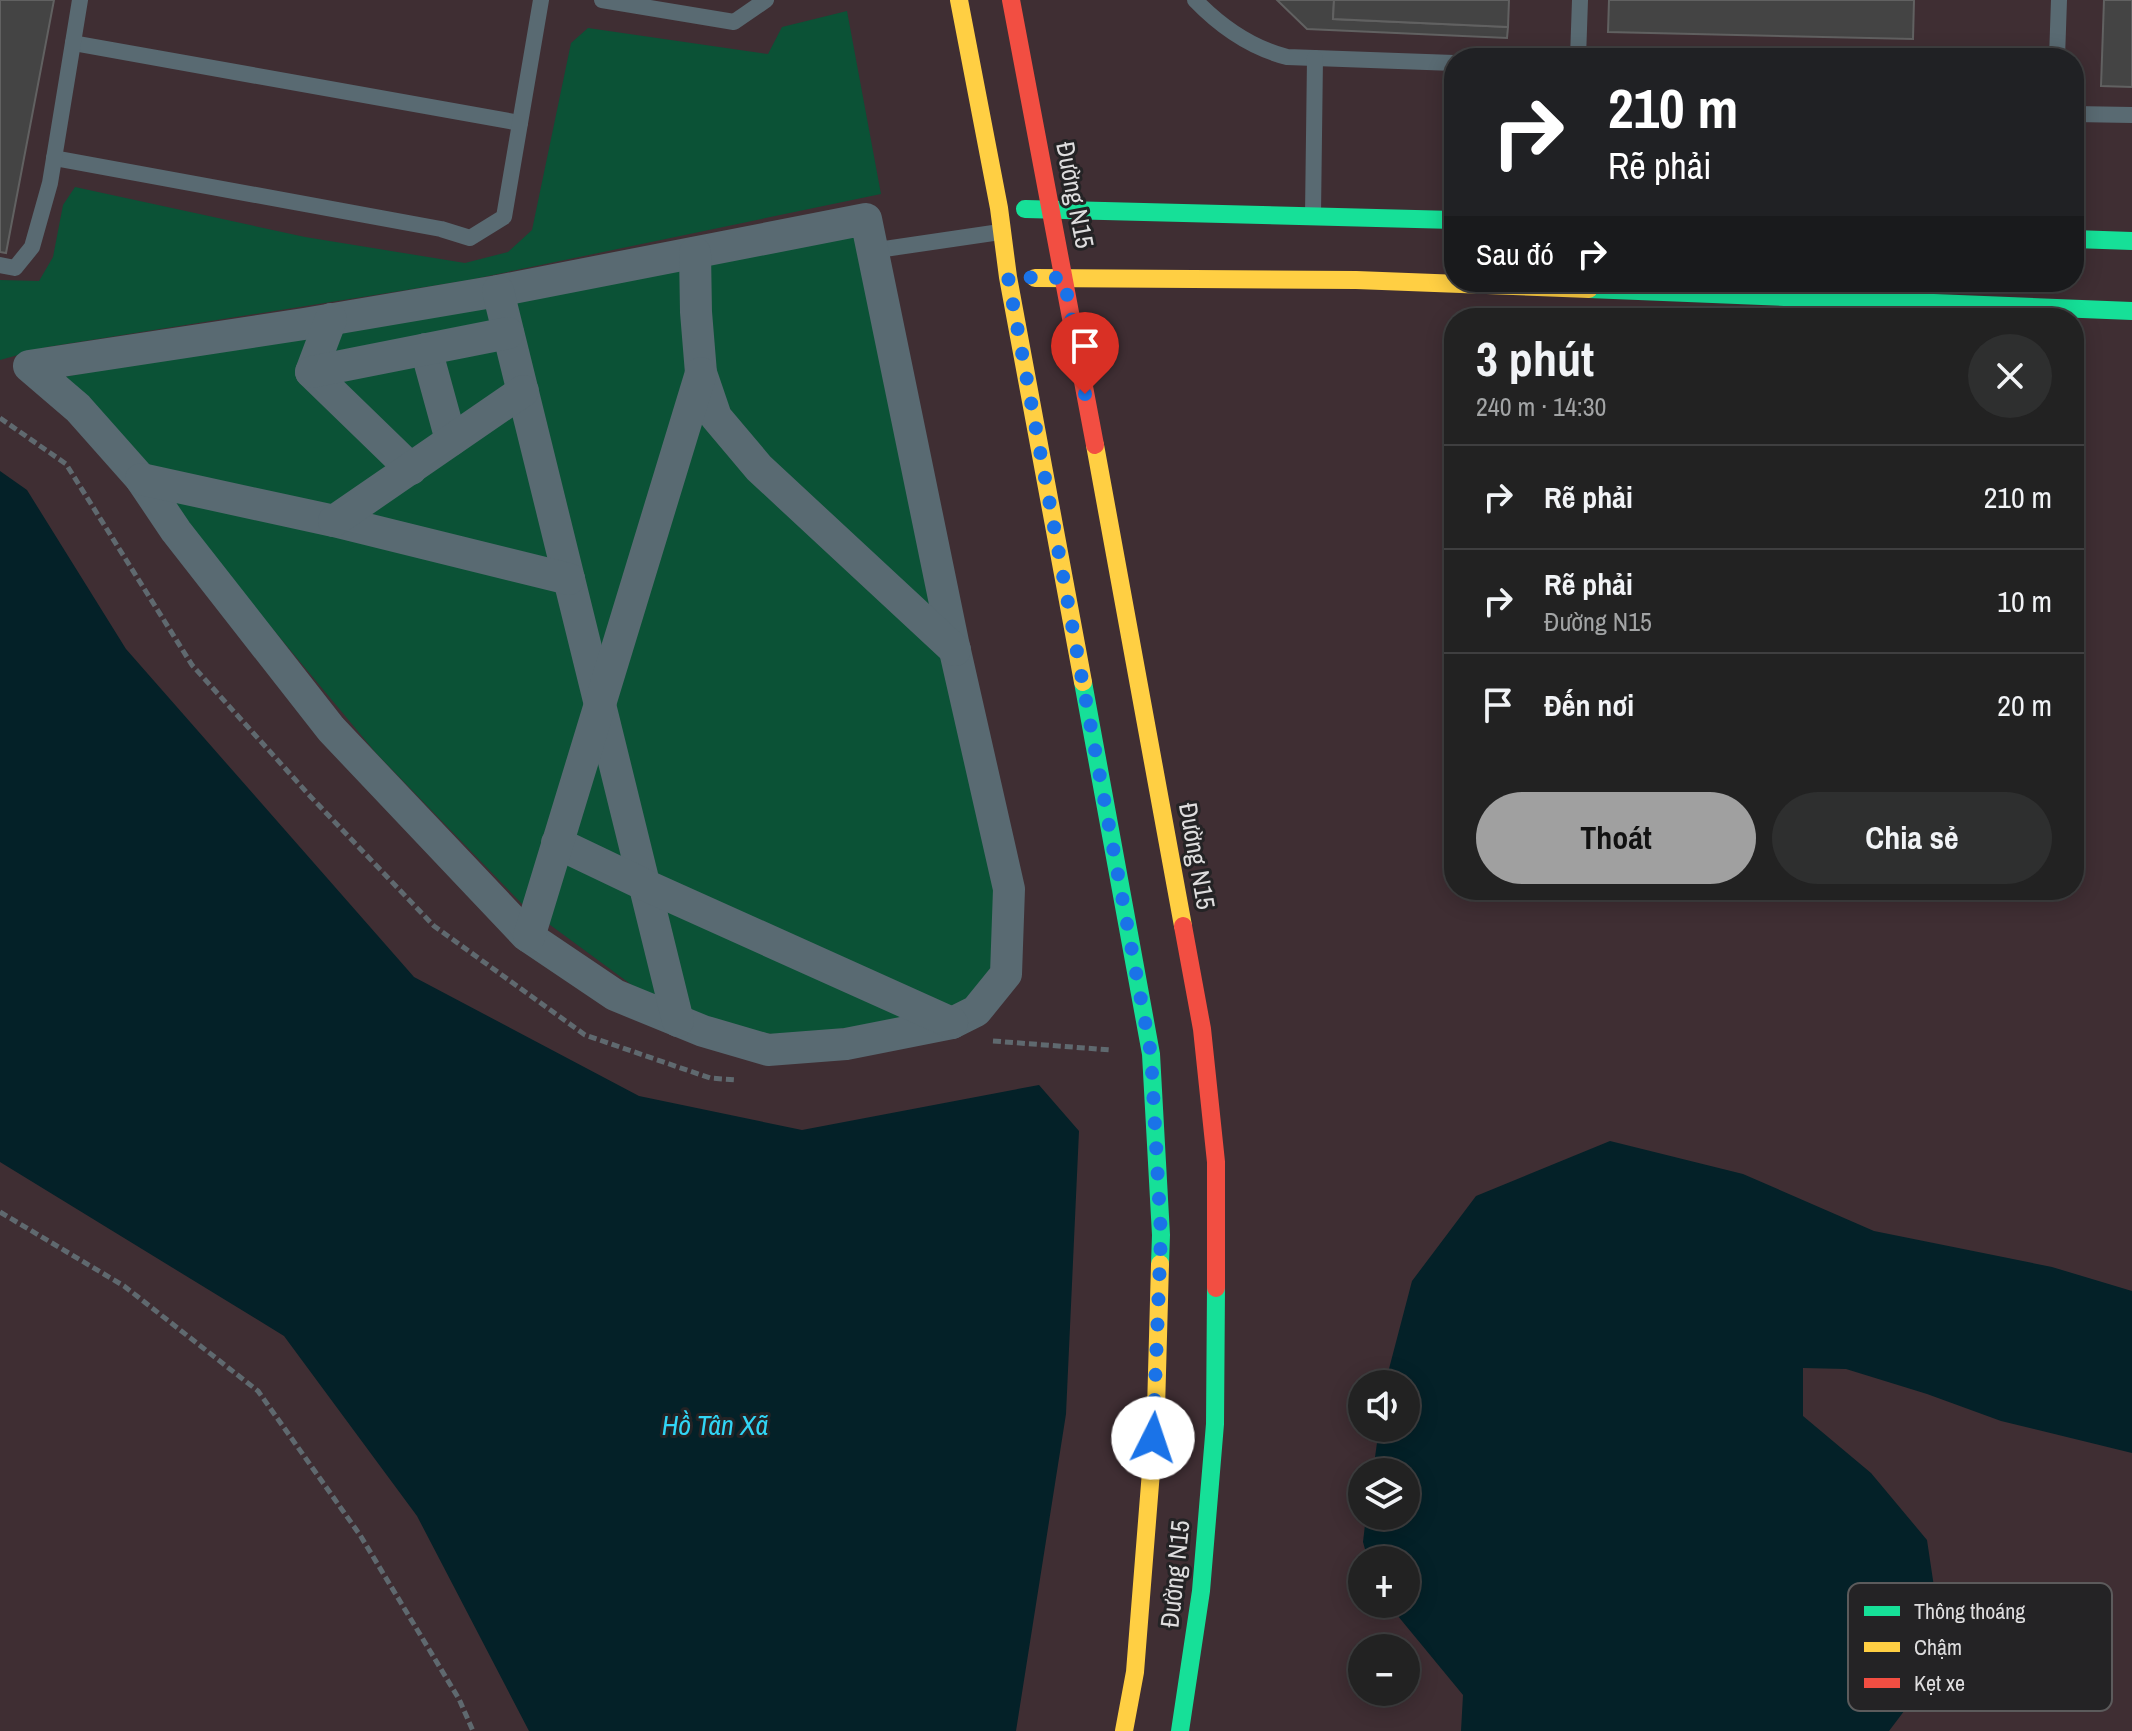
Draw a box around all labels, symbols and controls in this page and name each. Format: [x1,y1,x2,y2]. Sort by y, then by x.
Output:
text: 210 m [1608,70,1738,145]
icon: right [1476,80,1580,184]
street label: Đường N15 [1048,139,1103,251]
text: Rẽ phải [1608,142,1711,190]
icon: right [1570,232,1614,276]
text: Sau đó [1476,234,1554,274]
pin [1051,312,1119,394]
icon: arrive [1063,324,1107,368]
text: 3 phút [1476,326,1594,391]
button: close [1968,334,2052,418]
text: 240 m · 14:30 [1476,389,1606,424]
icon: right [1476,475,1520,519]
text: Rẽ phải [1544,477,1633,517]
text: 210 m [1984,477,2052,517]
text: Rẽ phải [1544,564,1633,604]
icon: right [1476,579,1520,623]
text: 10 m [1997,581,2052,621]
text: Đường N15 [1544,604,1652,639]
icon: arrive [1476,683,1520,727]
text: Đến nơi [1544,685,1634,725]
text: 20 m [1997,685,2052,725]
button: Thoát [1476,792,1756,884]
button: Chia sẻ [1772,792,2052,884]
street label: Đường N15 [1171,800,1224,912]
map controls [1348,1370,1420,1706]
button: sound [1348,1370,1420,1442]
position arrow [1111,1396,1195,1480]
water label: Hồ Tân Xã [662,1406,769,1444]
button: layers [1348,1458,1420,1530]
street label: Đường N15 [1151,1518,1198,1629]
button: + [1348,1546,1420,1618]
legend [1848,1583,2112,1711]
text: Thông thoáng [1914,1596,2025,1626]
text: Chậm [1914,1632,1962,1662]
button: − [1348,1634,1420,1706]
text: Kẹt xe [1914,1668,1965,1698]

